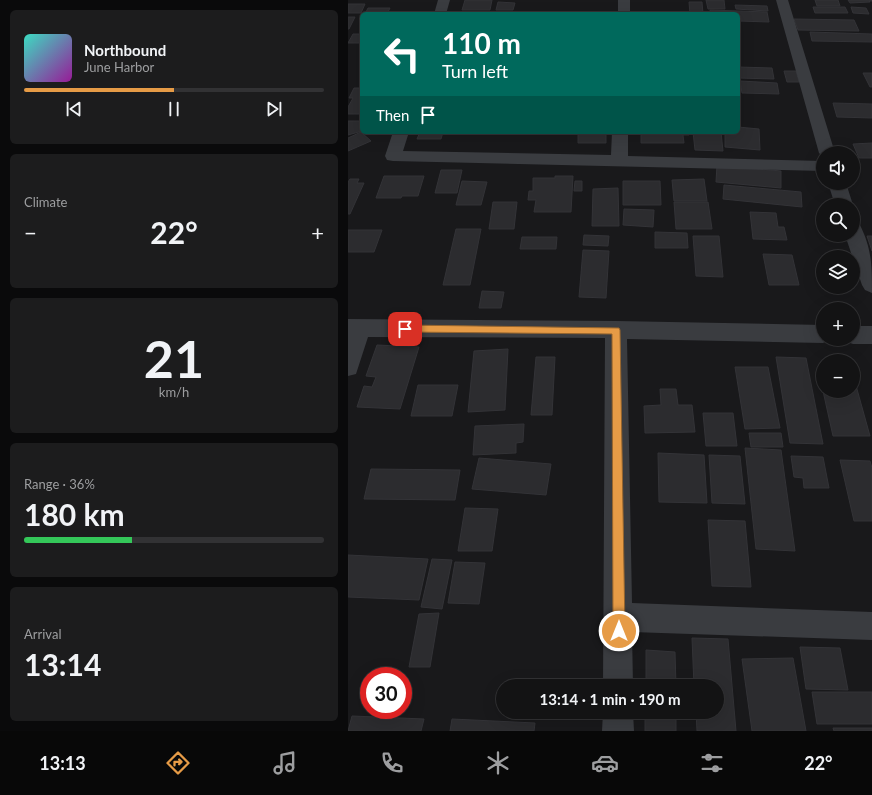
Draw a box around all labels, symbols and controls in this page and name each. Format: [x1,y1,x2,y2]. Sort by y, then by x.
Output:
text: 110 m [442,26,521,60]
icon: left [376,28,428,80]
text: Northbound [84,41,166,59]
text: June Harbor [84,59,154,75]
text: Turn left [442,60,508,82]
icon: previous [63,98,85,120]
icon: pause [163,98,185,120]
icon: next [263,98,285,120]
icon: arrive [417,104,439,126]
text: Then [376,106,409,124]
map controls [816,146,860,398]
button: sound [816,146,860,190]
text: Climate [24,194,67,210]
button: search [816,198,860,242]
text: 22° [150,214,198,250]
text: − [24,219,37,246]
text: + [311,219,324,246]
button: layers [816,250,860,294]
button: + [816,302,860,346]
pin [388,312,422,346]
icon: arrive [394,318,416,340]
text: 21 [144,327,204,389]
button: − [816,354,860,398]
text: km/h [159,384,189,400]
text: Range · 36% [24,476,95,492]
text: 180 km [24,496,125,532]
position arrow [598,610,640,652]
text: Arrival [24,626,61,642]
text: 13:14 [24,646,101,682]
speed limit sign: 30 [360,667,412,719]
text: 13:14 · 1 min · 190 m [540,690,680,708]
icon: directions [164,749,192,777]
icon: music [271,749,299,777]
icon: phone [378,749,406,777]
icon: climate [484,749,512,777]
icon: car [591,749,619,777]
icon: filters [698,749,726,777]
text: 13:13 [39,752,86,774]
text: 22° [804,752,833,774]

